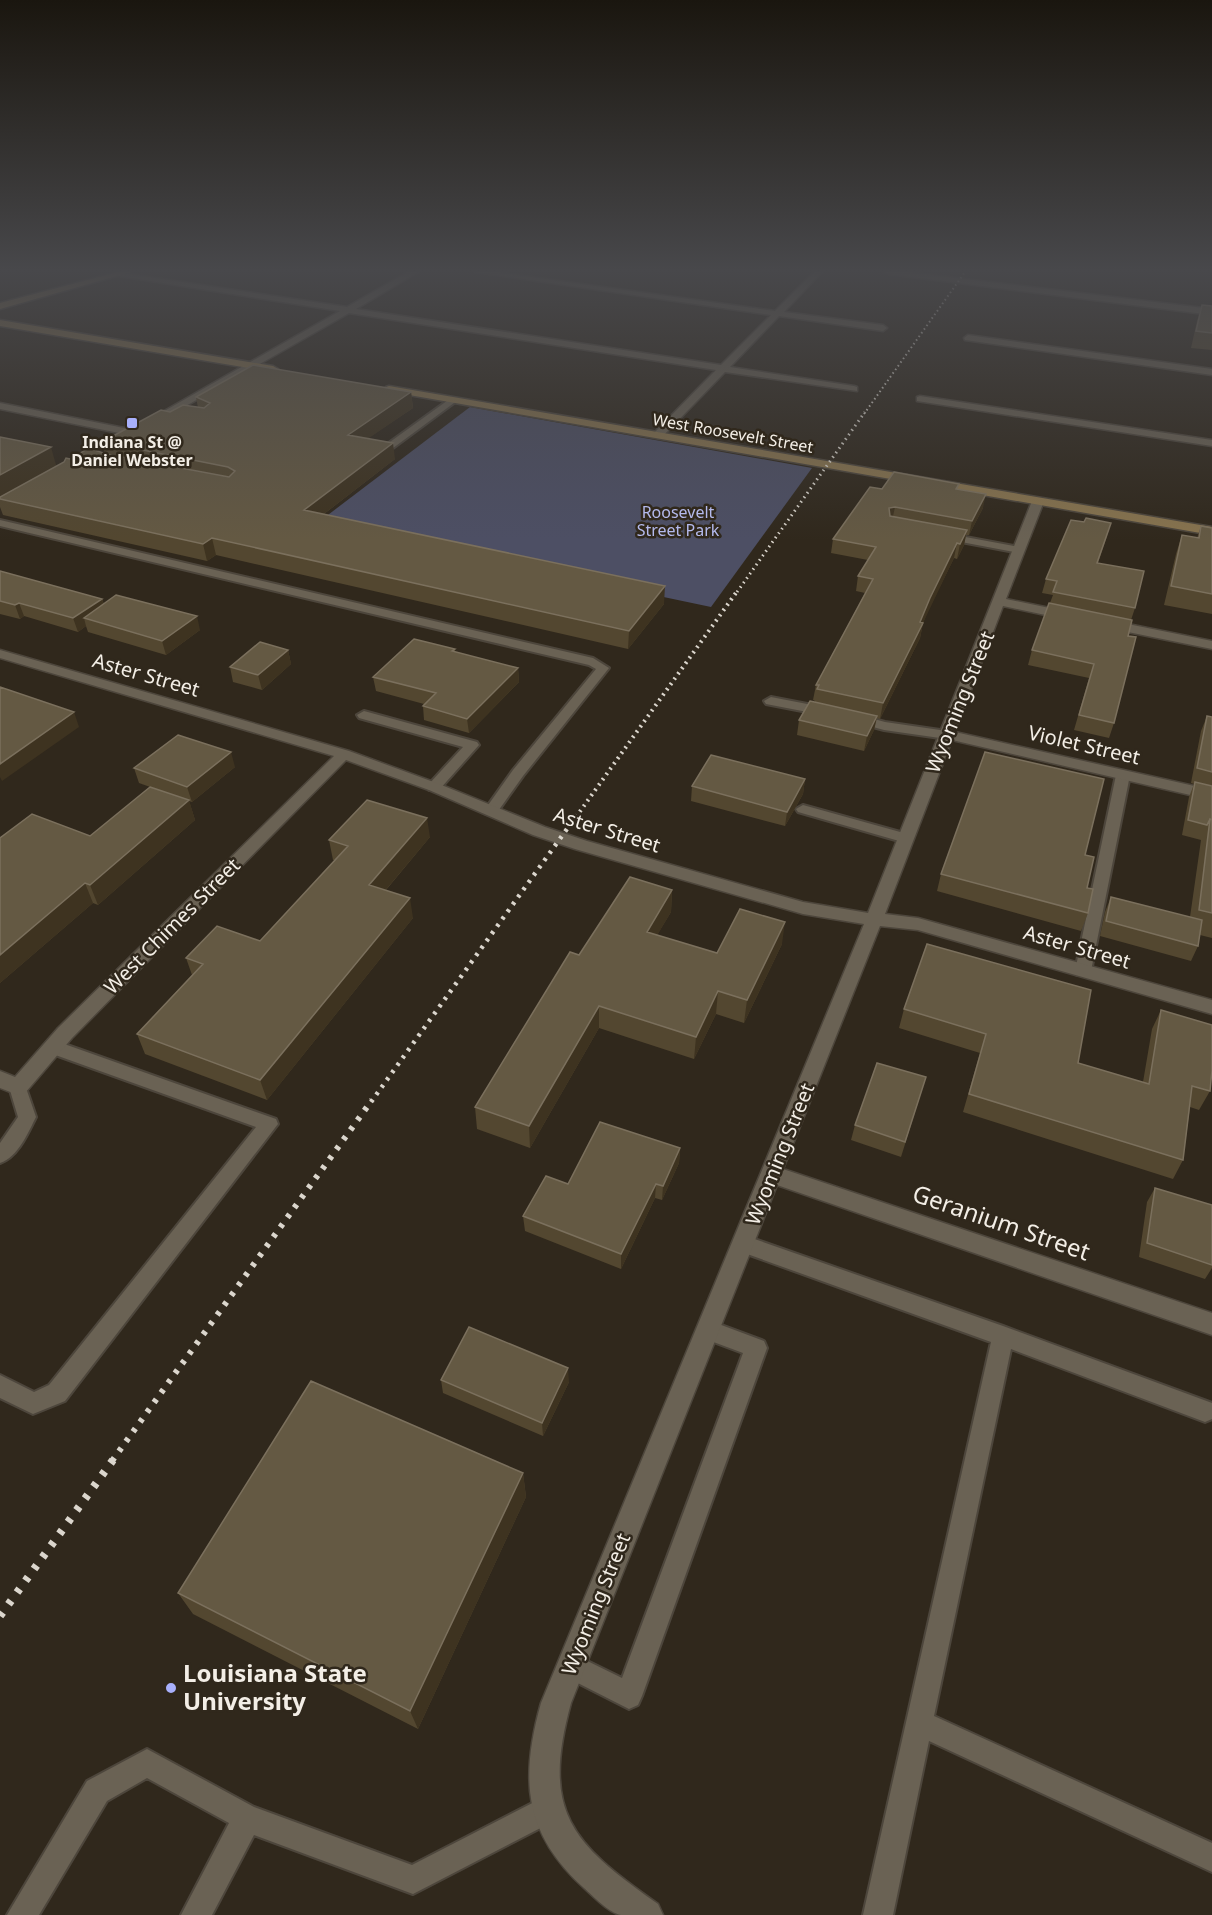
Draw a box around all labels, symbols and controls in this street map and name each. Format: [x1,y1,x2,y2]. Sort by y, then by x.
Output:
street label: West Roosevelt Street [651,408,815,458]
marker: Indiana St @ Daniel Webster [125,416,139,430]
place label: Indiana St @ Daniel Webster [71,431,193,471]
park label: Roosevelt Street Park [637,501,720,541]
street label: Wyoming Street [919,627,1000,777]
street label: Aster Street [89,646,203,703]
street label: Violet Street [1026,719,1143,770]
street label: Aster Street [551,801,664,859]
street label: West Chimes Street [98,852,246,1000]
street label: Aster Street [1020,918,1134,975]
street label: Wyoming Street [739,1079,820,1229]
street label: Geranium Street [908,1176,1095,1267]
street label: Wyoming Street [555,1529,636,1679]
place label: Louisiana State University [183,1656,367,1717]
marker: Louisiana State University [164,1681,178,1695]

